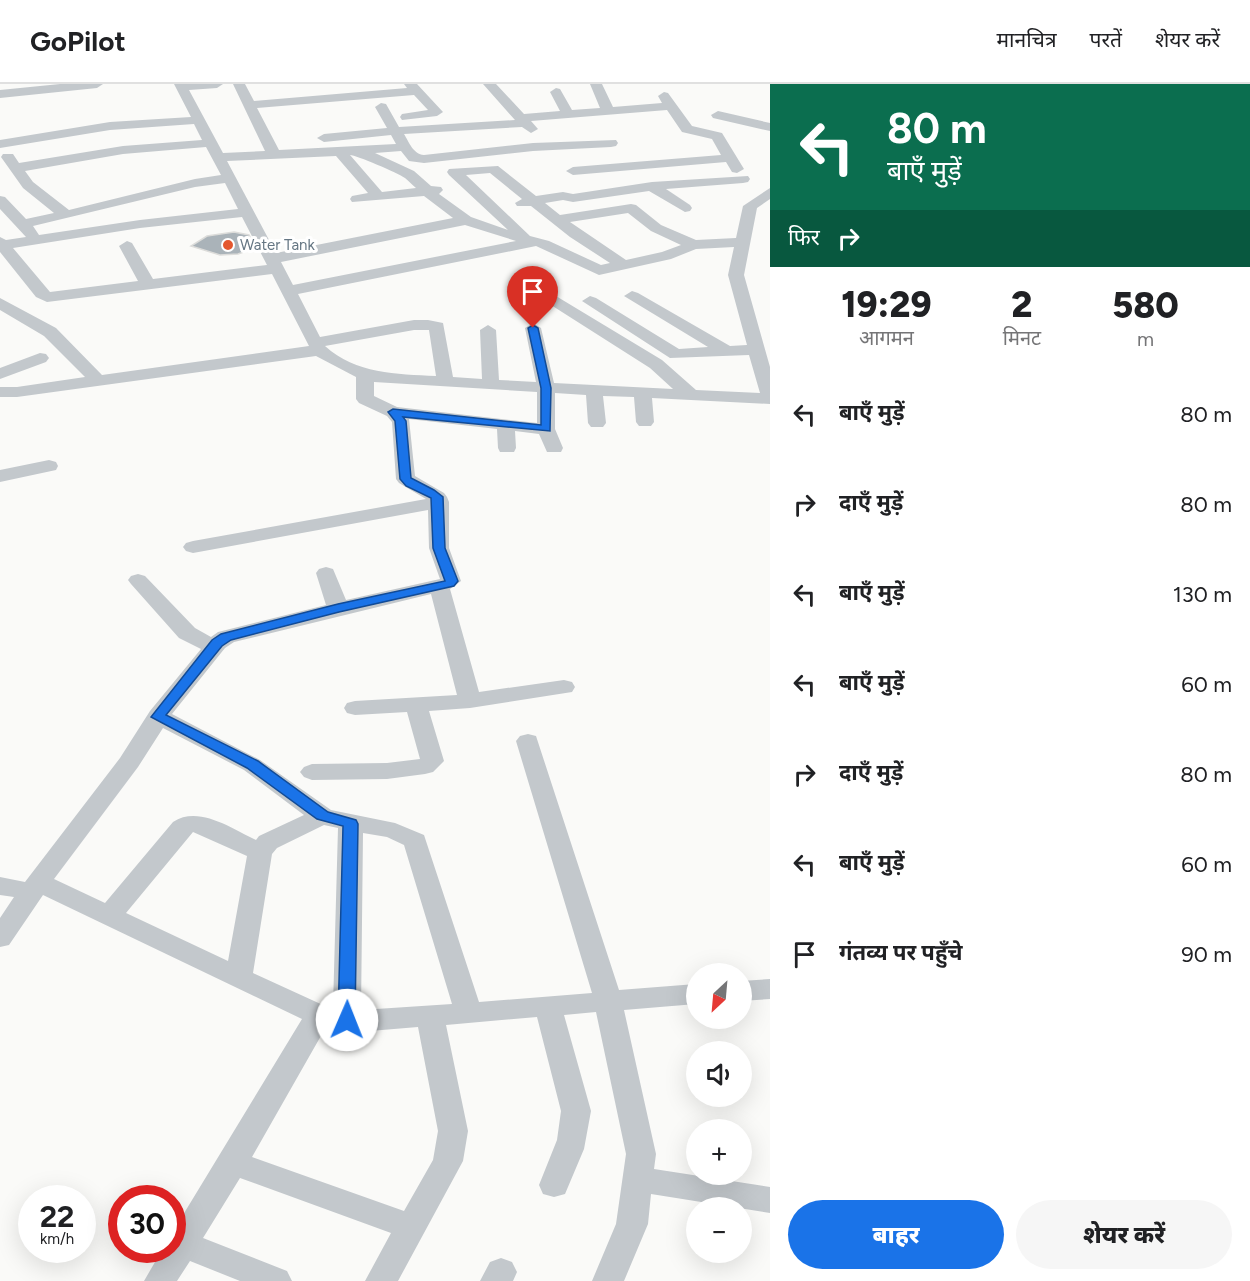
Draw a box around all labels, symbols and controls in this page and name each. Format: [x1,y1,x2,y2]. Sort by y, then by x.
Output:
text: GoPilot [30,24,126,58]
text: मानचित्र [997,27,1057,52]
text: परतें [1090,27,1122,52]
text: शेयर करें [1155,27,1220,52]
text: 80 m [887,103,987,154]
icon: left [788,108,866,186]
text: बाएँ मुड़ें [887,154,962,187]
icon: right [832,222,865,255]
text: फिर [788,224,820,251]
place label: Water Tank [240,236,315,254]
marker: Water Tank [221,238,235,252]
pin [507,266,558,328]
icon: arrive [516,275,549,308]
text: 19:29 [841,283,932,326]
text: 2 [1011,283,1033,326]
text: 580 [1112,284,1179,327]
text: आगमन [859,326,914,350]
text: मिनट [1003,326,1041,350]
text: m [1137,327,1154,351]
icon: left [788,398,821,431]
text: बाएँ मुड़ें [839,399,905,426]
text: 80 m [1180,401,1232,428]
icon: right [788,488,821,521]
text: दाएँ मुड़ें [839,489,903,516]
text: 80 m [1180,491,1232,518]
icon: left [788,578,821,611]
text: बाएँ मुड़ें [839,579,905,606]
text: 130 m [1173,581,1232,608]
icon: left [788,668,821,701]
text: बाएँ मुड़ें [839,669,905,696]
text: 60 m [1181,671,1232,698]
icon: right [788,758,821,791]
text: दाएँ मुड़ें [839,759,903,786]
text: 80 m [1180,761,1232,788]
icon: left [788,848,821,881]
text: बाएँ मुड़ें [839,849,905,876]
text: 60 m [1181,851,1232,878]
icon: arrive [788,938,821,971]
text: गंतव्य पर पहुँचे [839,939,963,966]
text: 90 m [1181,941,1232,968]
north arrow [686,963,752,1029]
map controls [686,963,752,1263]
position arrow [315,988,379,1052]
button: sound [686,1041,752,1107]
button: + [686,1119,752,1185]
speed limit sign: 30 [108,1185,186,1263]
button: − [686,1197,752,1263]
text: 22 [40,1198,74,1235]
button: बाहर [788,1200,1004,1269]
button: शेयर करें [1016,1200,1232,1269]
text: km/h [40,1230,74,1248]

